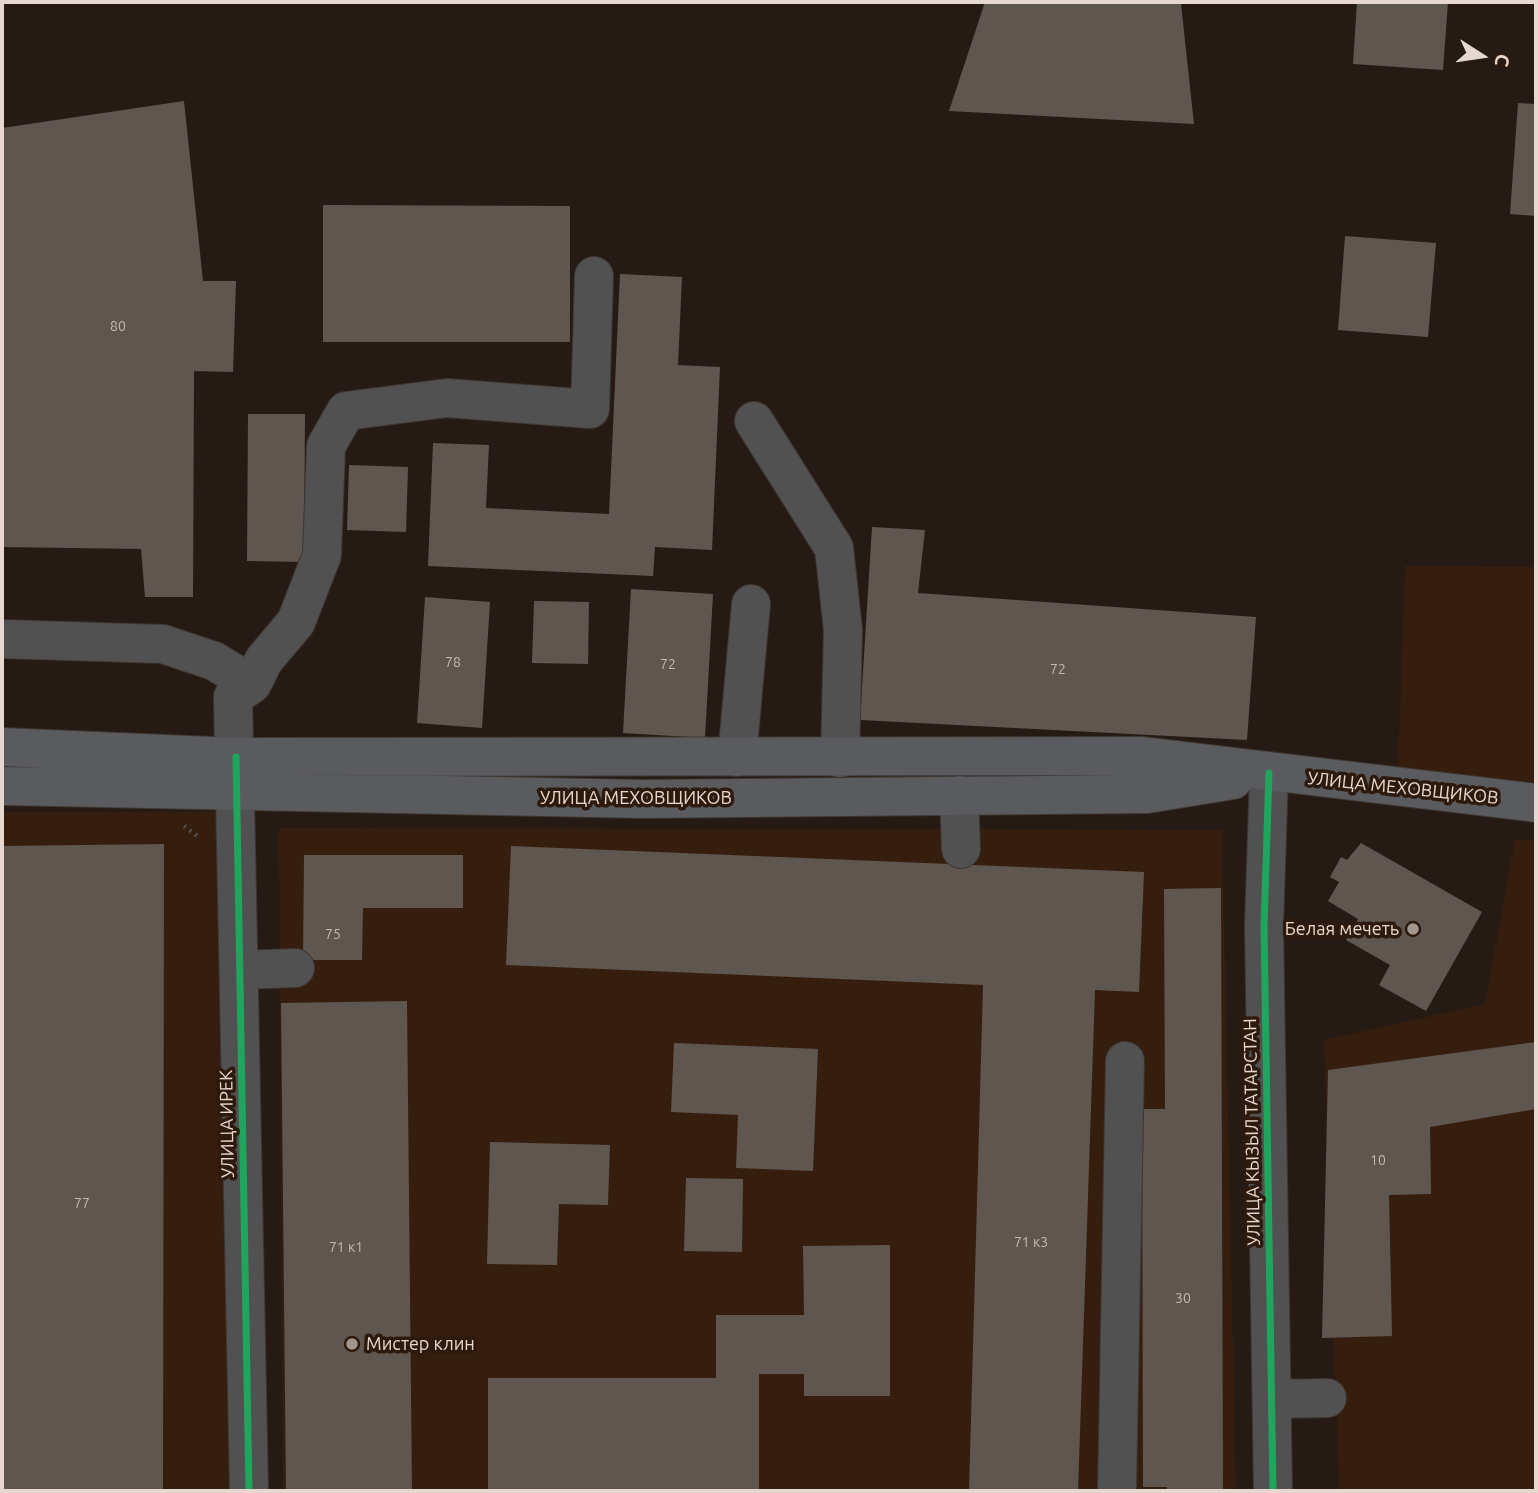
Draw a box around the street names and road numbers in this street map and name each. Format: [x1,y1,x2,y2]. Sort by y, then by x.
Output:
street label: УЛИЦА МЕХОВЩИКОВ [1306,767,1500,809]
street label: УЛИЦА МЕХОВЩИКОВ [540,787,732,809]
street label: УЛИЦА КЫЗЫЛ ТАТАРСТАН [1239,1018,1265,1246]
street label: УЛИЦА ИРЕК [215,1070,239,1178]

